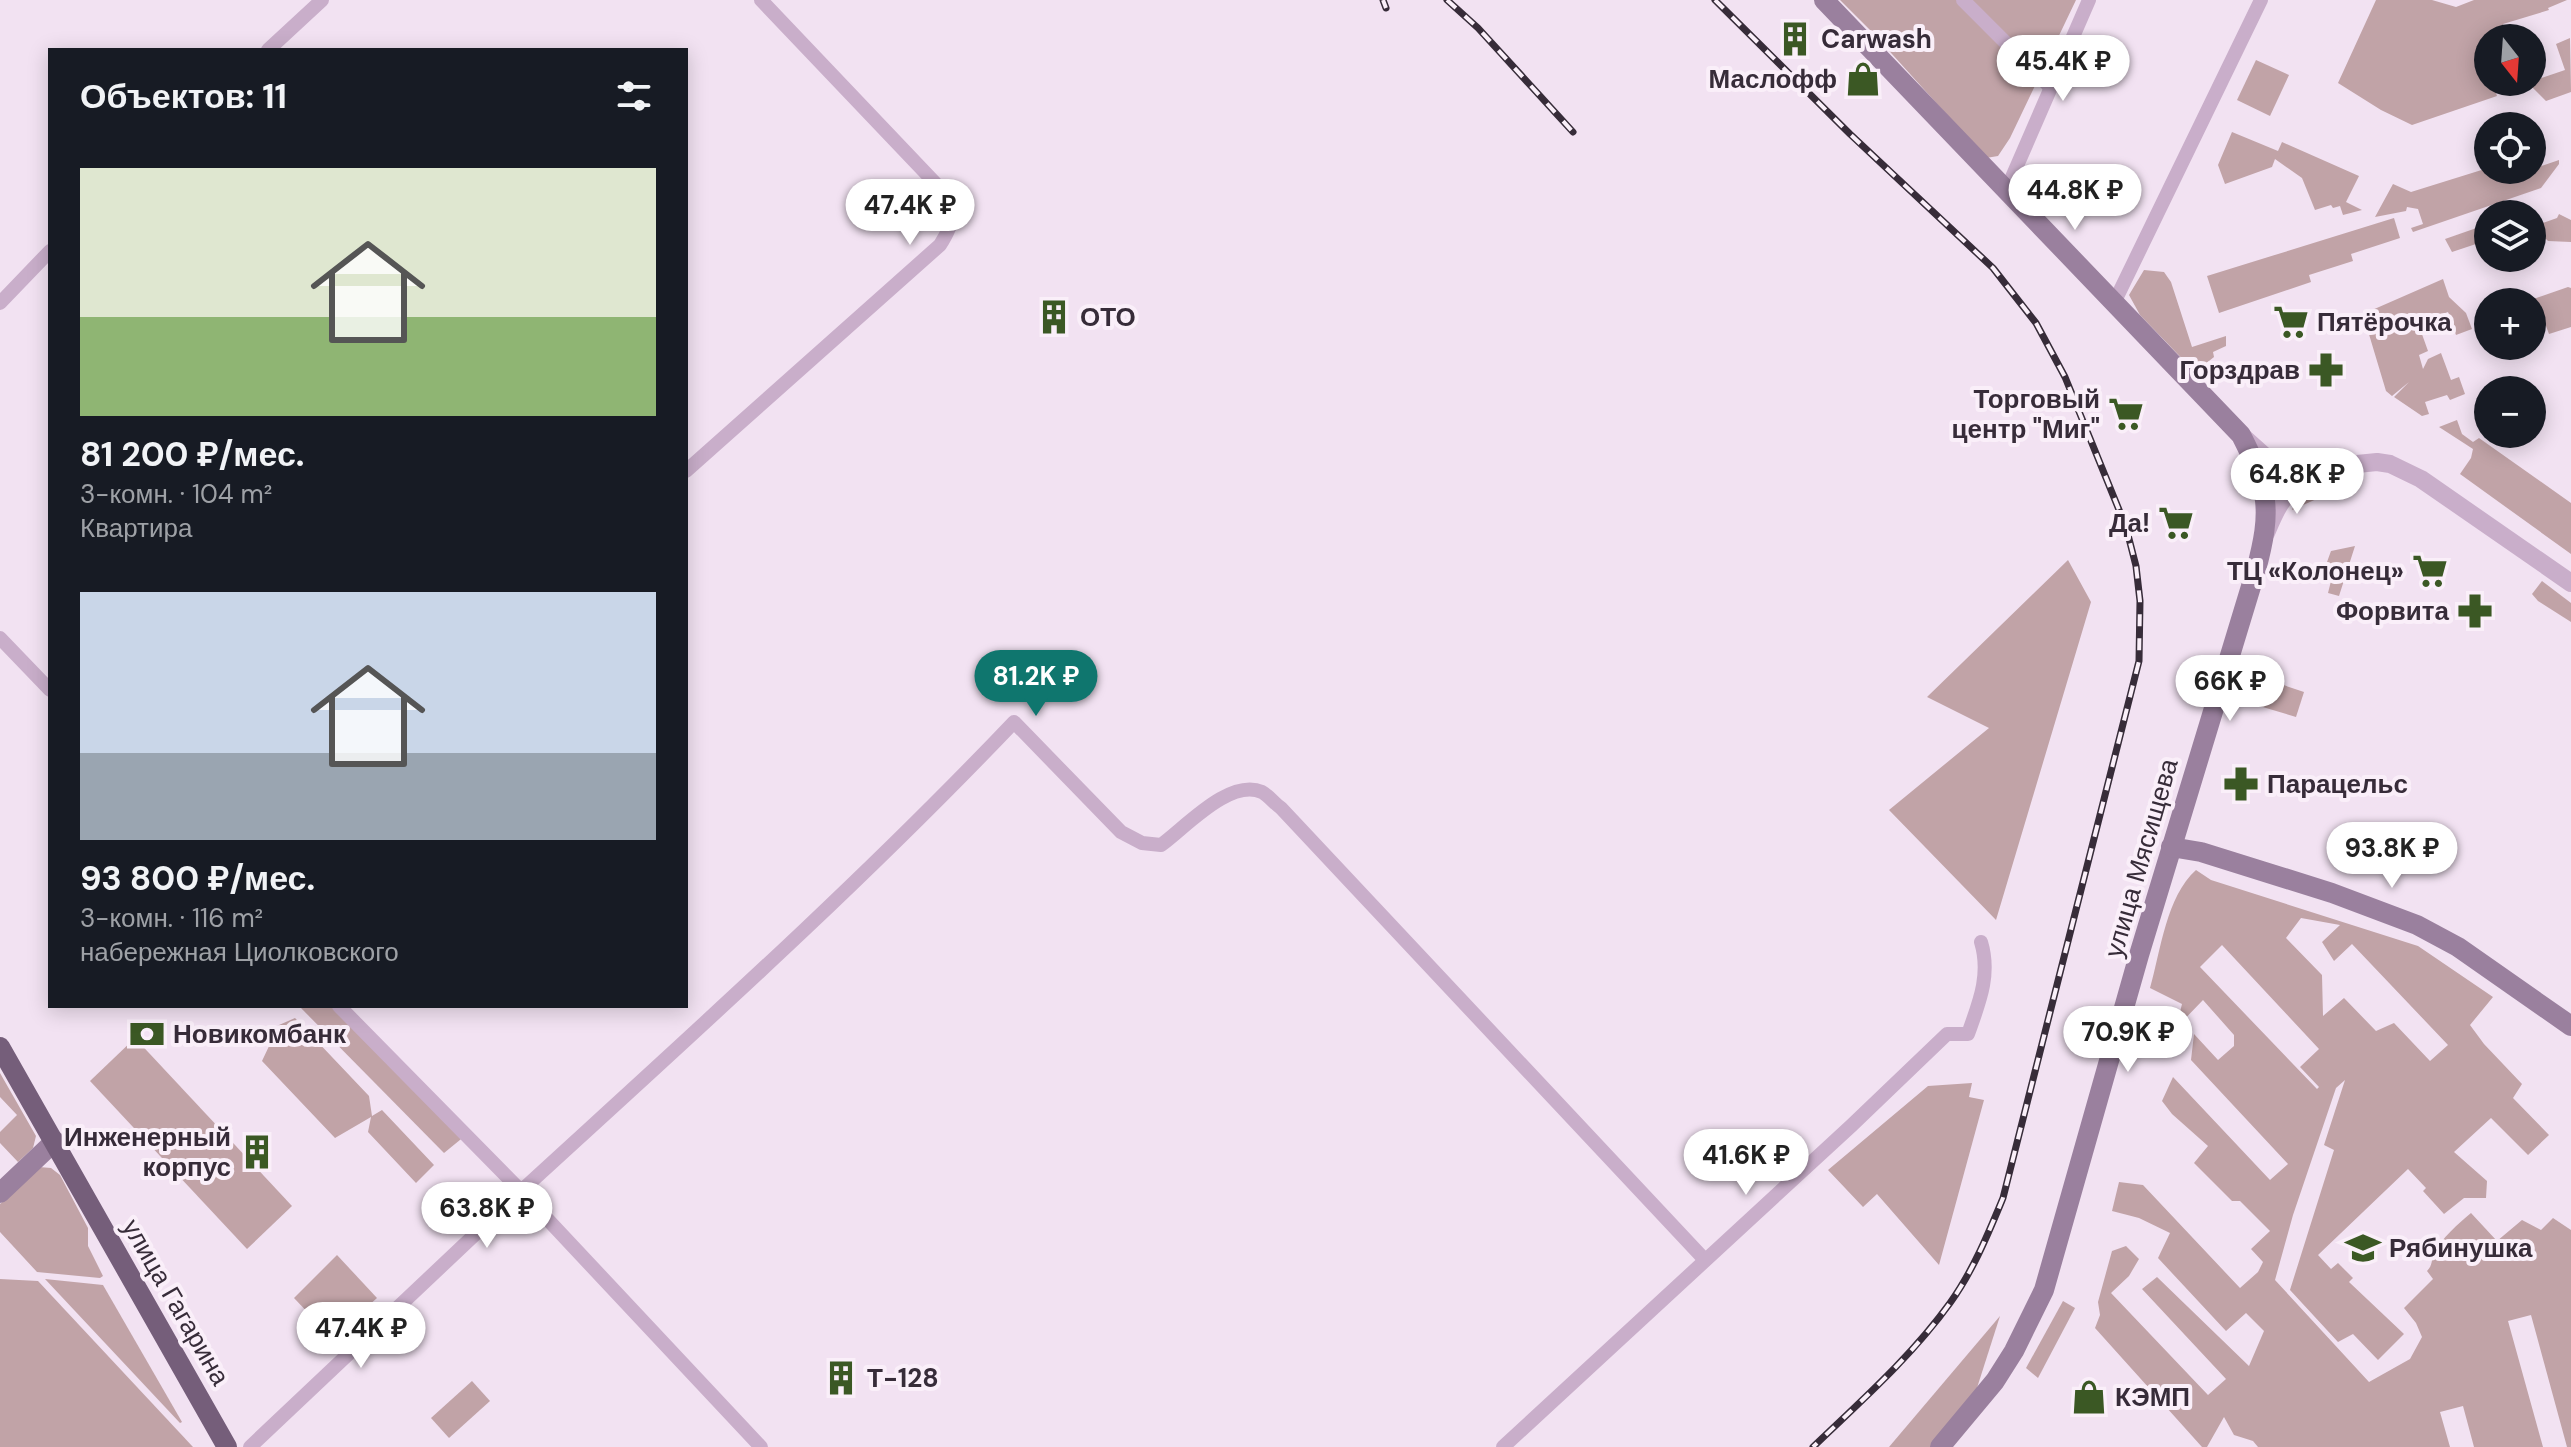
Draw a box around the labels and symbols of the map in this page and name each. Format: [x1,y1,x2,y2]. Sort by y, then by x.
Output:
building icon: Carwash [1776,20,1814,58]
place label: Carwash [1821,22,1932,56]
north arrow [2474,24,2546,96]
pin: 45.4K ₽ [1989,35,2137,103]
shop icon: Маслофф [1844,60,1882,98]
place label: Маслофф [1709,62,1837,96]
pin: 44.8K ₽ [2001,164,2149,232]
pin: 47.4K ₽ [836,179,984,247]
building icon: ОТО [1035,298,1073,336]
place label: ОТО [1080,300,1136,334]
supermarket icon: Пятёрочка [2272,303,2310,341]
place label: Пятёрочка [2317,305,2452,339]
pharmacy icon: Горздрав [2307,351,2345,389]
place label: Горздрав [2179,353,2300,387]
place label: Торговый центр "Миг" [1952,382,2100,446]
supermarket icon: Торговый центр "Миг" [2107,395,2145,433]
pin: 64.8K ₽ [2223,448,2371,516]
supermarket icon: Да! [2157,504,2195,542]
place label: Да! [2109,506,2150,540]
supermarket icon: ТЦ «Колонец» [2411,552,2449,590]
place label: ТЦ «Колонец» [2227,554,2404,588]
pharmacy icon: Форвита [2456,592,2494,630]
place label: Форвита [2336,594,2450,628]
pin: 81.2K ₽ [962,650,1110,718]
pin: 66K ₽ [2174,655,2286,723]
street label: улица Мясищева [2096,754,2186,961]
pharmacy icon: Парацельс [2222,765,2260,803]
place label: Парацельс [2267,767,2408,801]
pin: 93.8K ₽ [2318,822,2466,890]
pin: 70.9K ₽ [2054,1006,2202,1074]
bank icon: Новикомбанк [128,1015,166,1053]
place label: Новикомбанк [173,1017,347,1051]
place label: Инженерный корпус [64,1120,231,1184]
pin: 41.6K ₽ [1672,1129,1820,1197]
building icon: Инженерный корпус [238,1133,276,1171]
pin: 63.8K ₽ [413,1182,561,1250]
street label: улица Гагарина [115,1213,238,1392]
school or university icon: Рябинушка [2344,1229,2382,1267]
place label: Рябинушка [2389,1231,2533,1265]
pin: 47.4K ₽ [287,1302,435,1370]
building icon: Т-128 [822,1359,860,1397]
place label: Т-128 [867,1361,939,1395]
shop icon: КЭМП [2070,1378,2108,1416]
place label: КЭМП [2115,1380,2190,1414]

